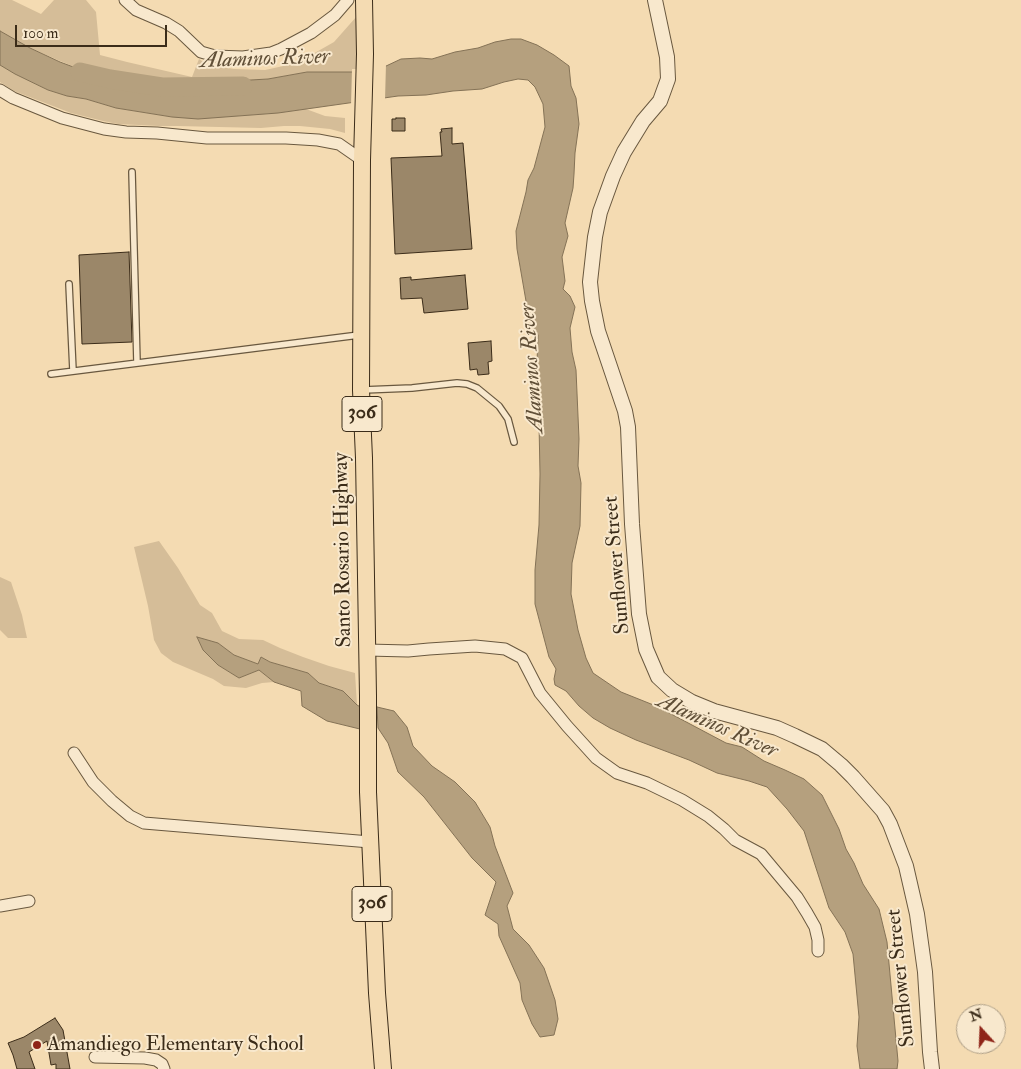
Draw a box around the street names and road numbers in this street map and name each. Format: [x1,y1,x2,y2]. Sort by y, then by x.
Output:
road number: 306 [342,396,382,432]
street label: Santo Rosario Highway [330,452,358,648]
street label: Sunflower Street [599,495,637,635]
road number: 306 [352,886,392,922]
street label: Sunflower Street [882,908,922,1048]

